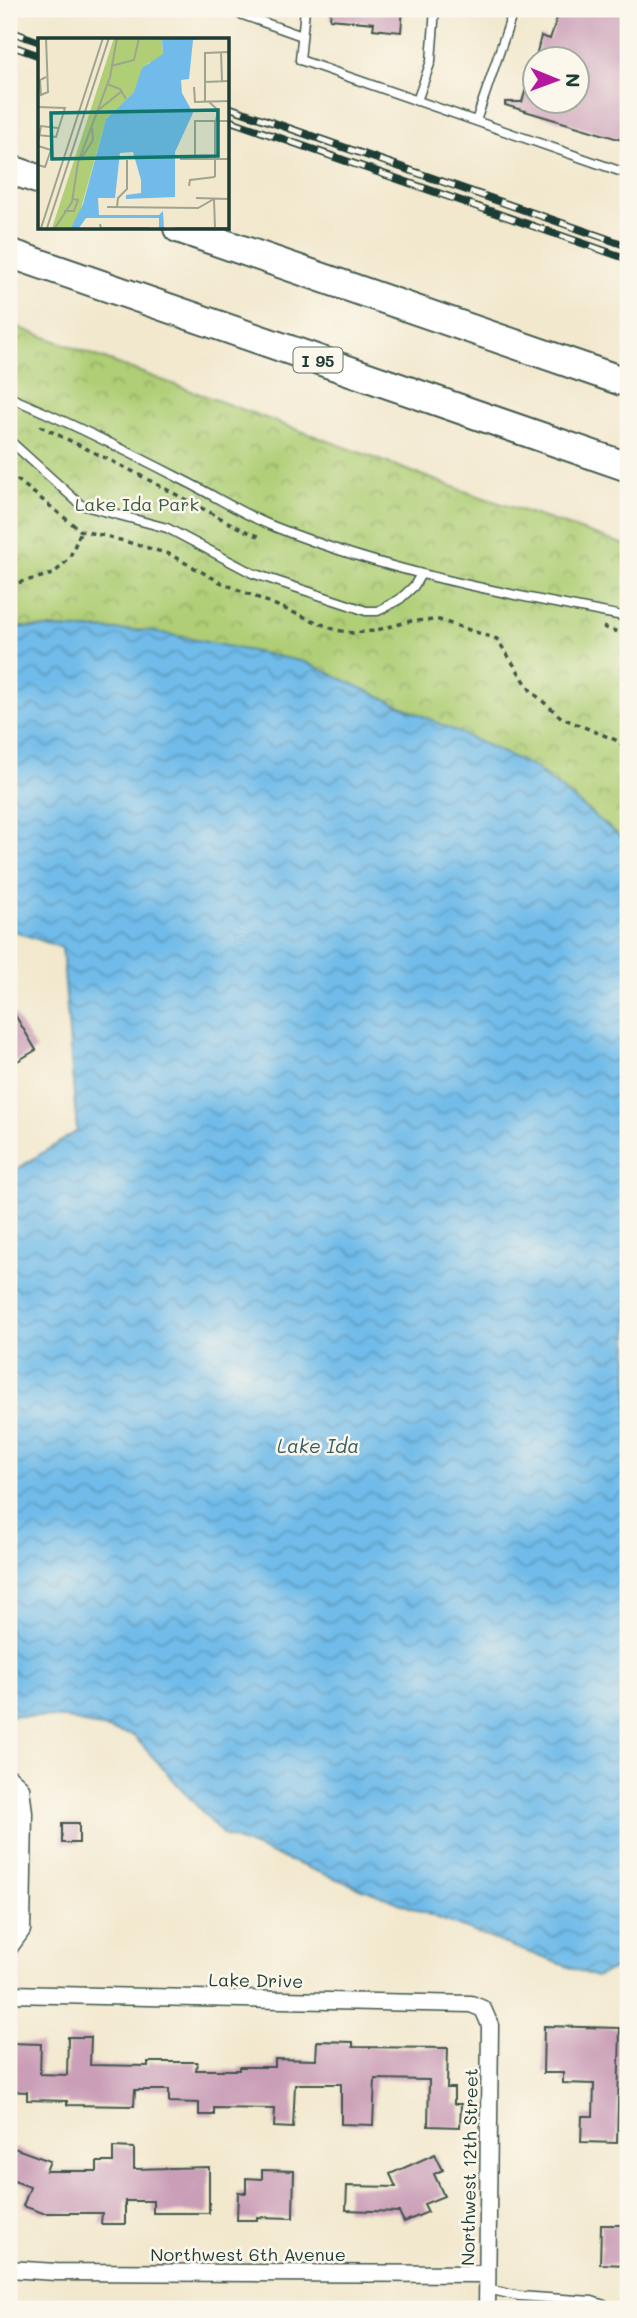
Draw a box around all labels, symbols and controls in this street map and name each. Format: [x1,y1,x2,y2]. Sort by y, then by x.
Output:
inset map [38,38,229,229]
north arrow [522,46,592,116]
text: N [561,73,586,88]
road number: I 95 [294,348,342,372]
park label: Lake Ida Park [75,492,199,516]
water label: Lake Ida [277,1433,359,1458]
street label: Lake Drive [208,1967,304,1993]
street label: Northwest 12th Street [455,2068,483,2266]
street label: Northwest 6th Avenue [150,2242,346,2266]

